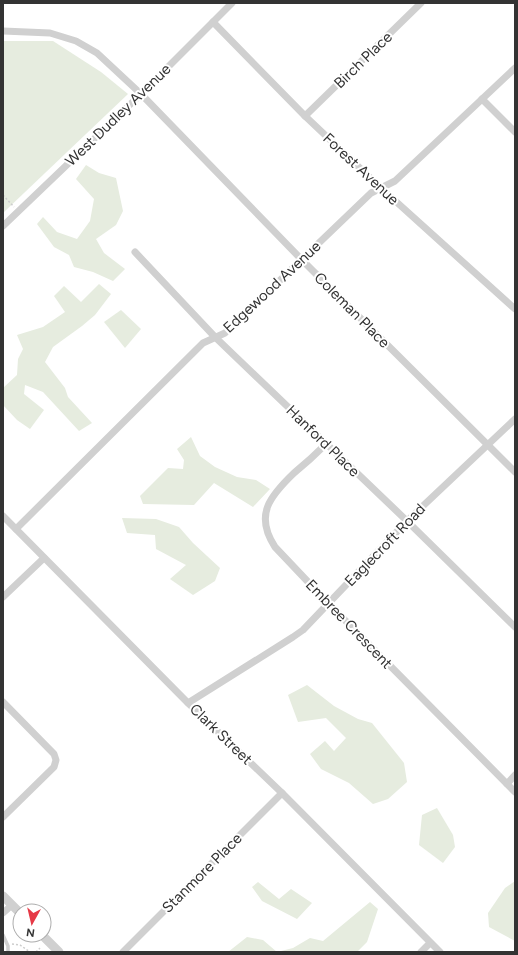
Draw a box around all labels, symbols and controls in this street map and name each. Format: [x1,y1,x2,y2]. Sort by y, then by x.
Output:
street label: Birch Place [330,28,396,92]
street label: West Dudley Avenue [62,60,174,170]
street label: Forest Avenue [319,129,403,209]
street label: Edgewood Avenue [220,237,324,337]
street label: Coleman Place [310,268,394,352]
street label: Hanford Place [283,402,363,480]
street label: Eaglecroft Road [341,500,429,590]
street label: Embree Crescent [302,576,396,673]
street label: Clark Street [186,700,256,768]
street label: Stanmore Place [158,829,246,917]
north arrow [12,903,52,943]
text: N [26,925,36,939]

